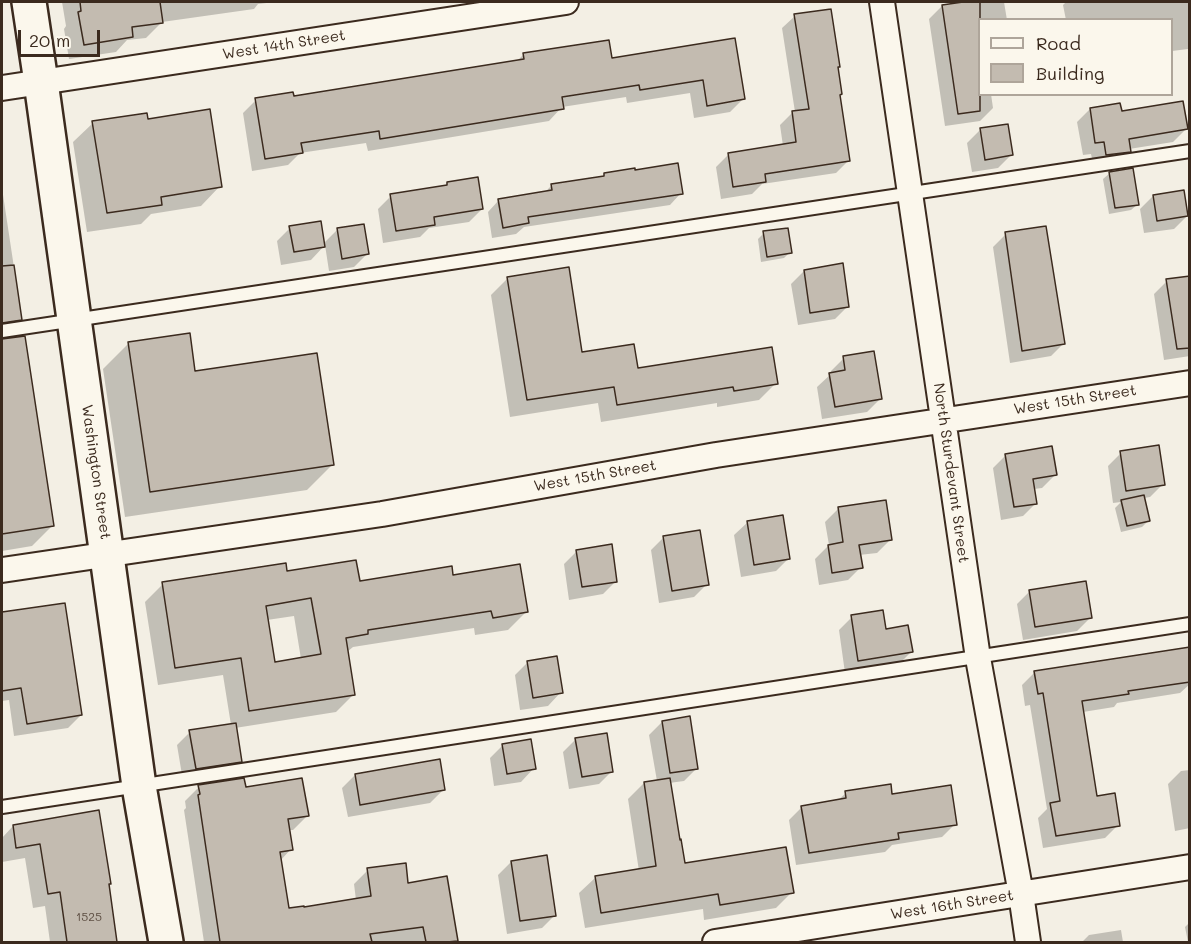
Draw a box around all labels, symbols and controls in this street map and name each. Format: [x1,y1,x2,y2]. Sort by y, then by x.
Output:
scale bar [21,18,104,56]
legend [978,18,1173,96]
street label: West 14th Street [221,26,347,64]
text: 20 m [29,28,70,52]
text: Road [1036,31,1081,55]
text: Building [1036,61,1104,85]
street label: West 15th Street [1012,381,1138,419]
street label: North Sturdevant Street [929,382,973,564]
street label: Washington Street [78,403,114,541]
street label: West 15th Street [532,456,658,496]
street label: West 16th Street [889,886,1015,924]
house number: 1525 [76,910,102,924]

